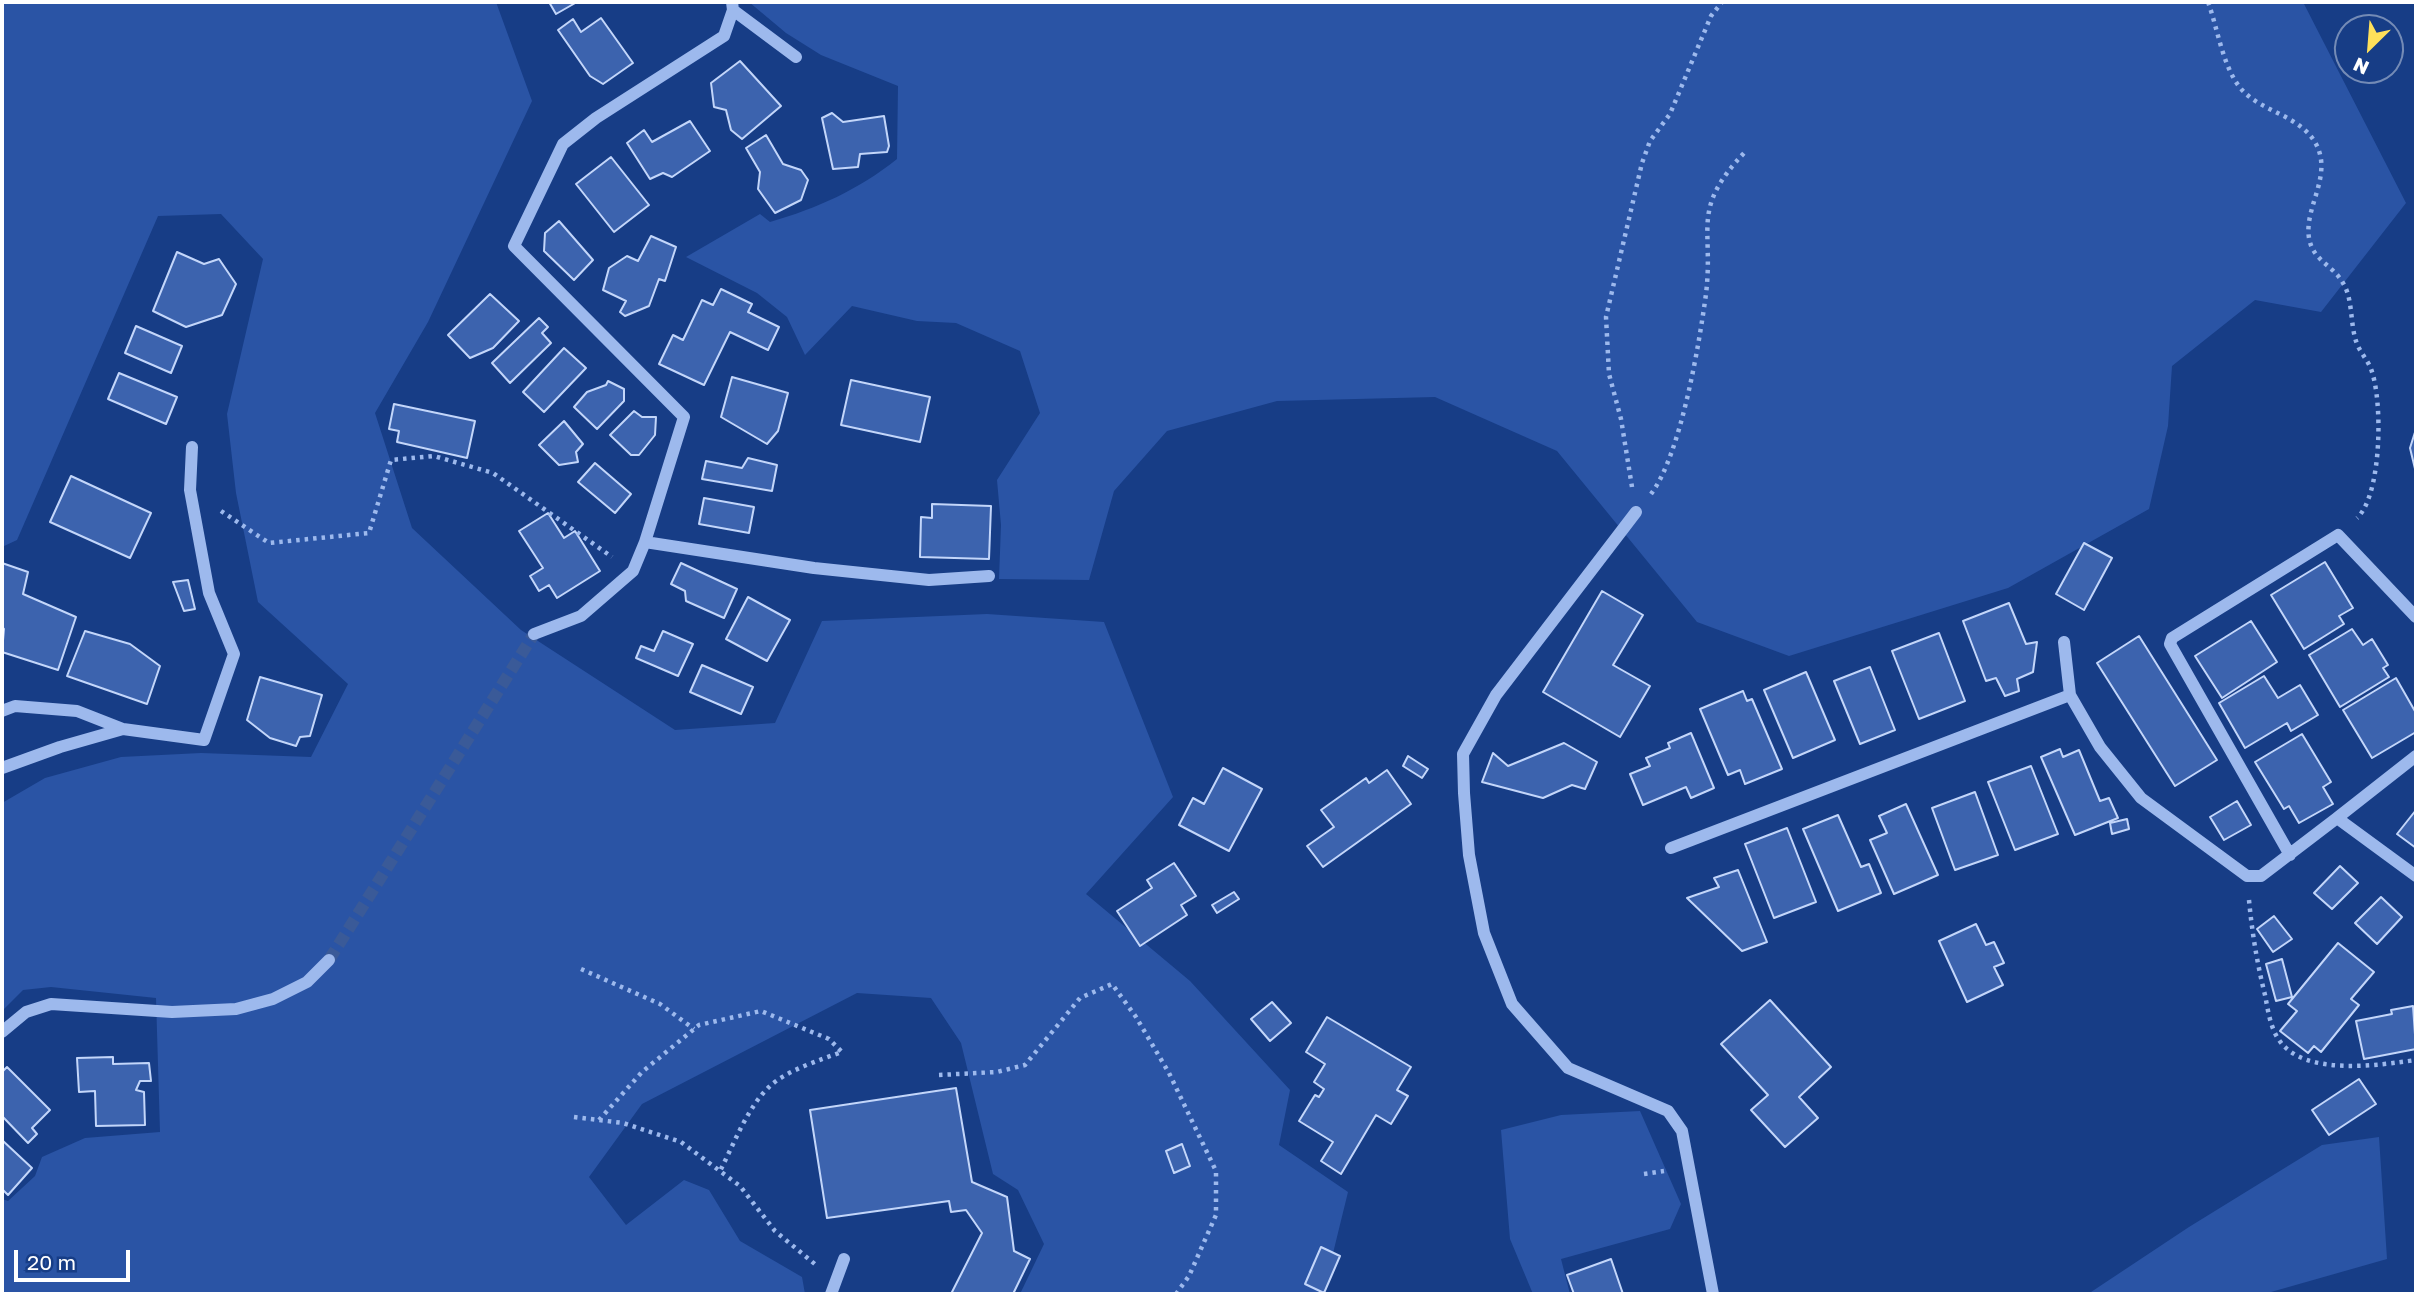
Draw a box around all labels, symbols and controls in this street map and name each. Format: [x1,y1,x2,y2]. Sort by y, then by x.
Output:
north arrow [2334,14,2404,84]
text: N [2349,53,2372,80]
scale bar [18,1236,133,1280]
text: 20 m [27,1249,76,1275]

